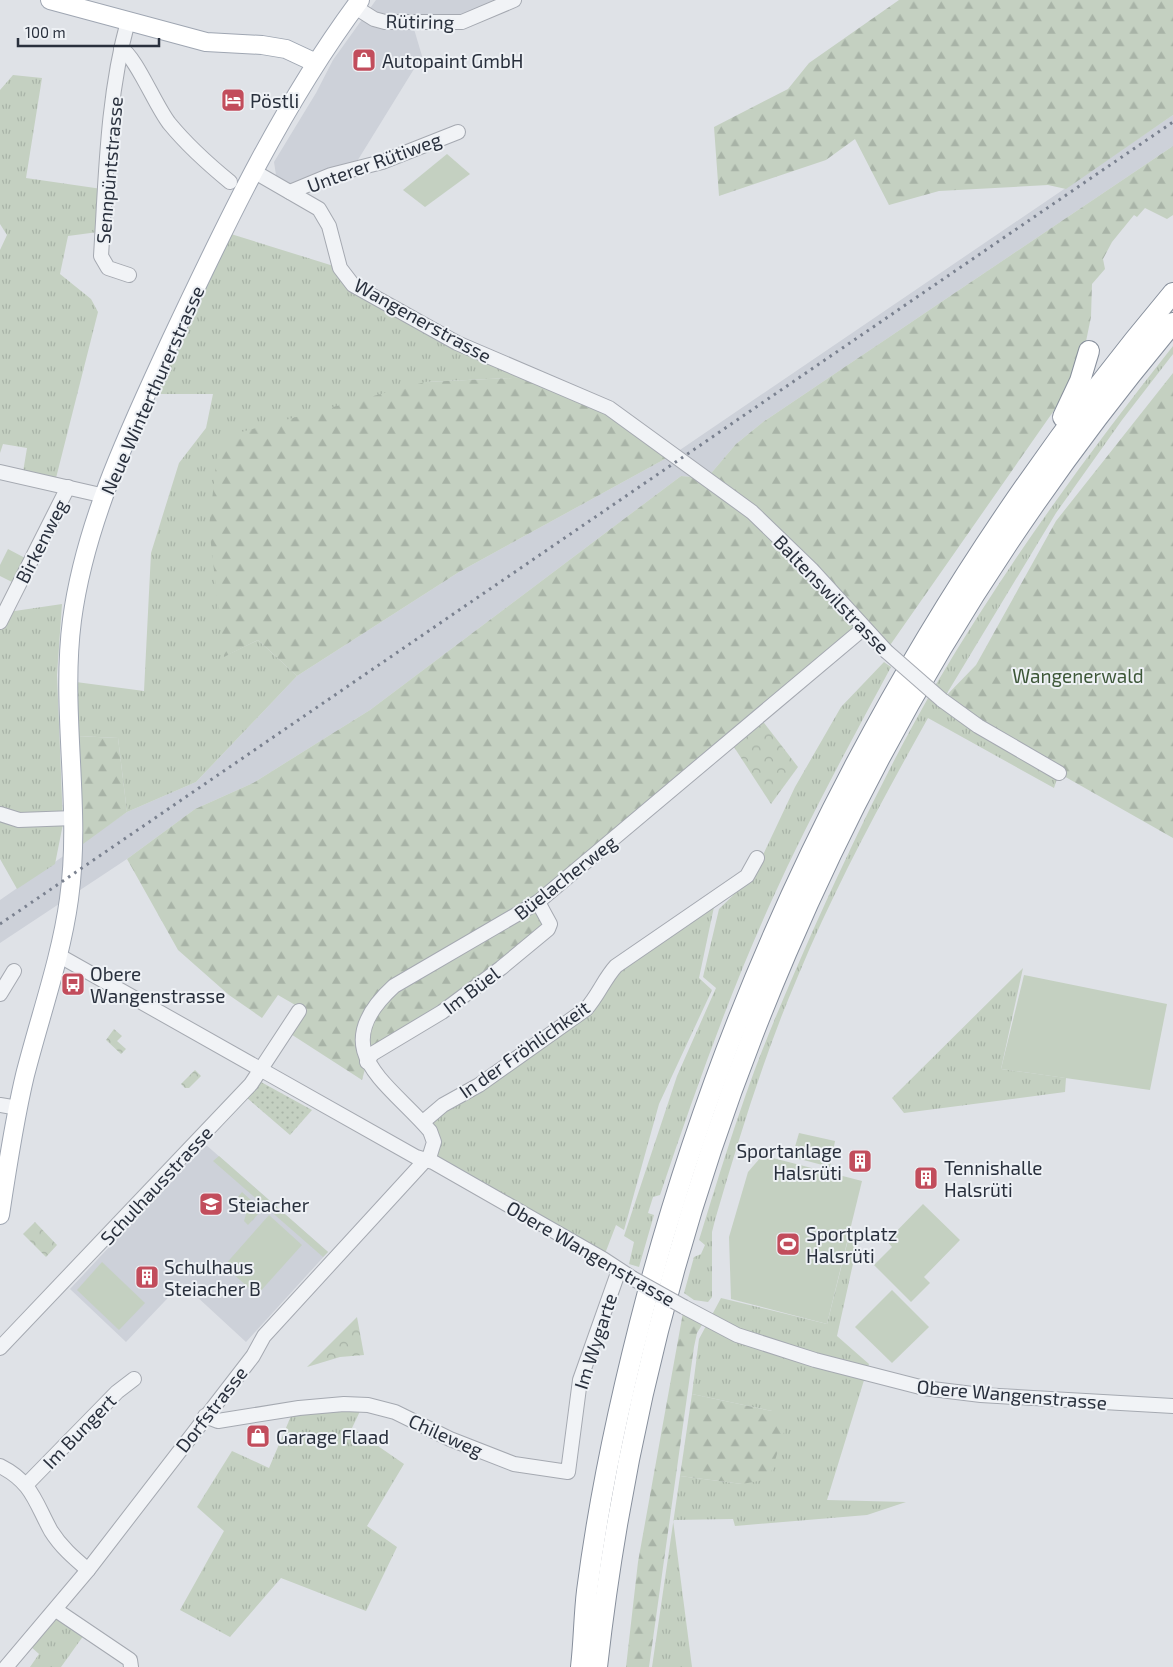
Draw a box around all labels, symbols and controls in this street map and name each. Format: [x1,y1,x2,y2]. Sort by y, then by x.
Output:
street label: Rütiring [386,9,455,33]
scale bar [18,15,159,47]
text: 100 m [25,23,66,41]
shop icon: Autopaint GmbH [351,47,377,73]
place label: Autopaint GmbH [382,49,523,72]
hotel icon: Pöstli [220,87,246,113]
place label: Pöstli [250,89,299,112]
street label: Sennpüntstrasse [91,96,127,244]
street label: Unterer Rütiweg [304,127,445,197]
street label: Wangenerstrasse [350,273,496,367]
street label: Neue Winterthurerstrasse [95,282,209,498]
street label: Birkenweg [10,495,72,587]
street label: Baltenswilstrasse [769,530,895,658]
park label: Wangenerwald [1012,664,1144,687]
street label: Büelacherweg [509,830,621,924]
street label: Im Büel [438,961,504,1019]
place label: Obere Wangenstrasse [90,962,225,1007]
bus stop icon: Obere Wangenstrasse [60,971,86,997]
street label: In der Fröhlichkeit [454,995,594,1103]
street label: Schulhausstrasse [95,1121,217,1249]
place label: Sportanlage Halsrüti [736,1139,842,1184]
building icon: Sportanlage Halsrüti [847,1148,873,1174]
place label: Tennishalle Halsrüti [944,1156,1043,1201]
building icon: Tennishalle Halsrüti [913,1165,939,1191]
school or university icon: Steiacher [198,1191,224,1217]
place label: Steiacher [228,1193,310,1216]
street label: Obere Wangenstrasse [503,1195,679,1311]
place label: Sportplatz Halsrüti [806,1222,897,1267]
sports icon: Sportplatz Halsrüti [775,1231,801,1257]
place label: Schulhaus Steiacher B [164,1255,261,1300]
building icon: Schulhaus Steiacher B [134,1264,160,1290]
street label: Im Wygarte [569,1290,621,1392]
street label: Dorfstrasse [170,1361,252,1457]
street label: Obere Wangenstrasse [916,1374,1108,1414]
street label: Im Bungert [38,1389,120,1473]
street label: Chileweg [405,1408,487,1462]
shop icon: Garage Flaad [245,1423,271,1449]
place label: Garage Flaad [276,1425,389,1448]

